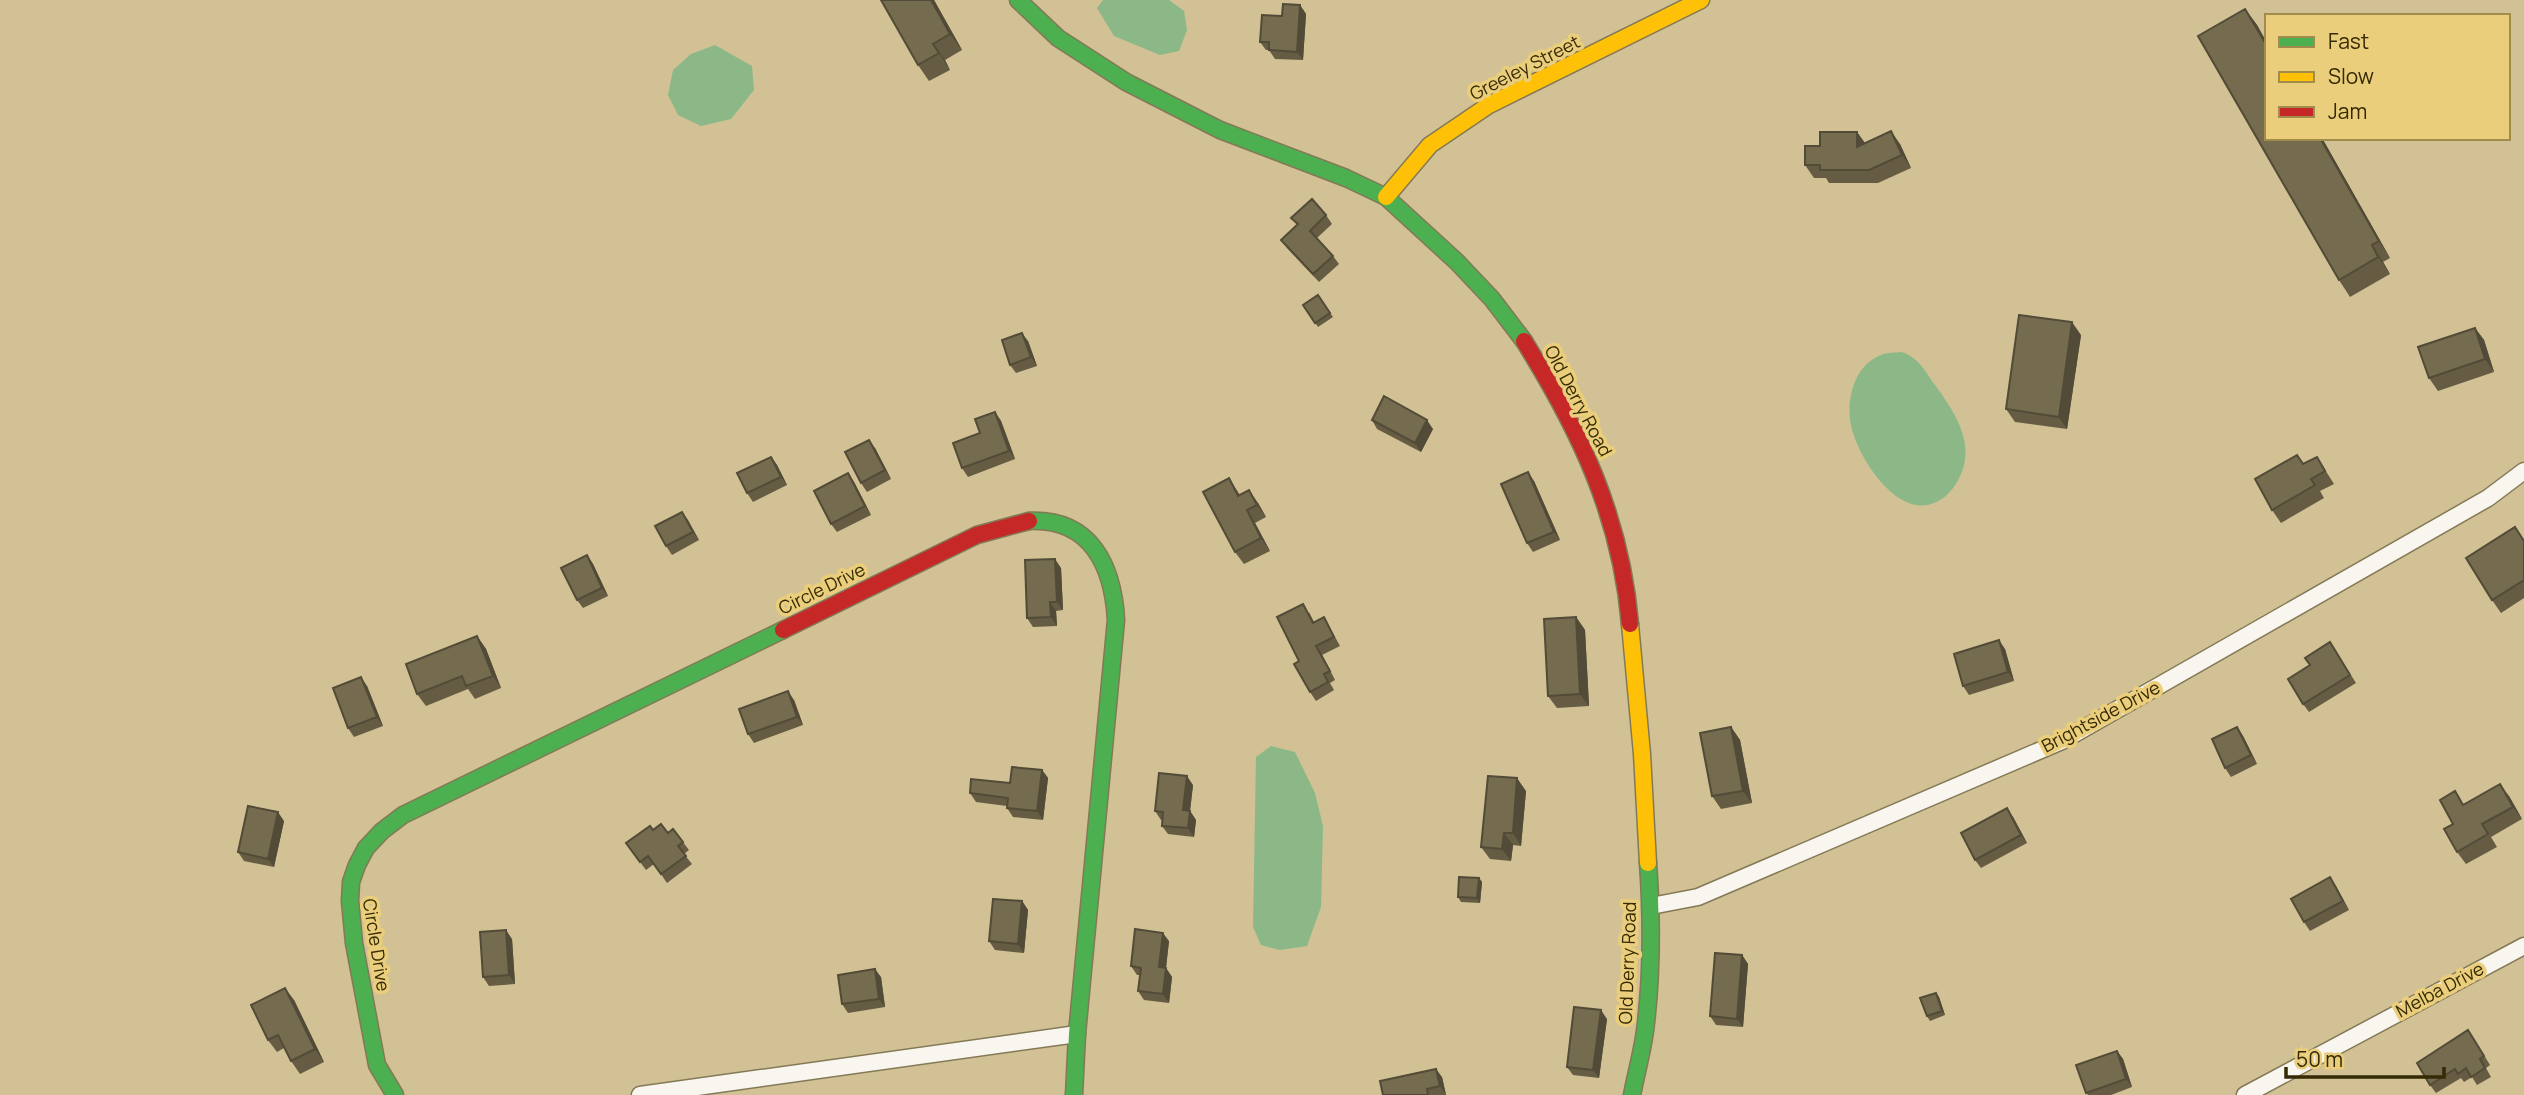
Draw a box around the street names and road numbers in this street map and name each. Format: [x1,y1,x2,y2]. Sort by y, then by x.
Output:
street label: Greeley Street [1465,29,1584,105]
street label: Old Derry Road [1539,341,1618,460]
street label: Circle Drive [774,557,869,619]
street label: Brightside Drive [2037,675,2164,757]
street label: Circle Drive [358,897,396,993]
street label: Old Derry Road [1613,901,1641,1025]
street label: Melba Drive [2391,956,2488,1022]

